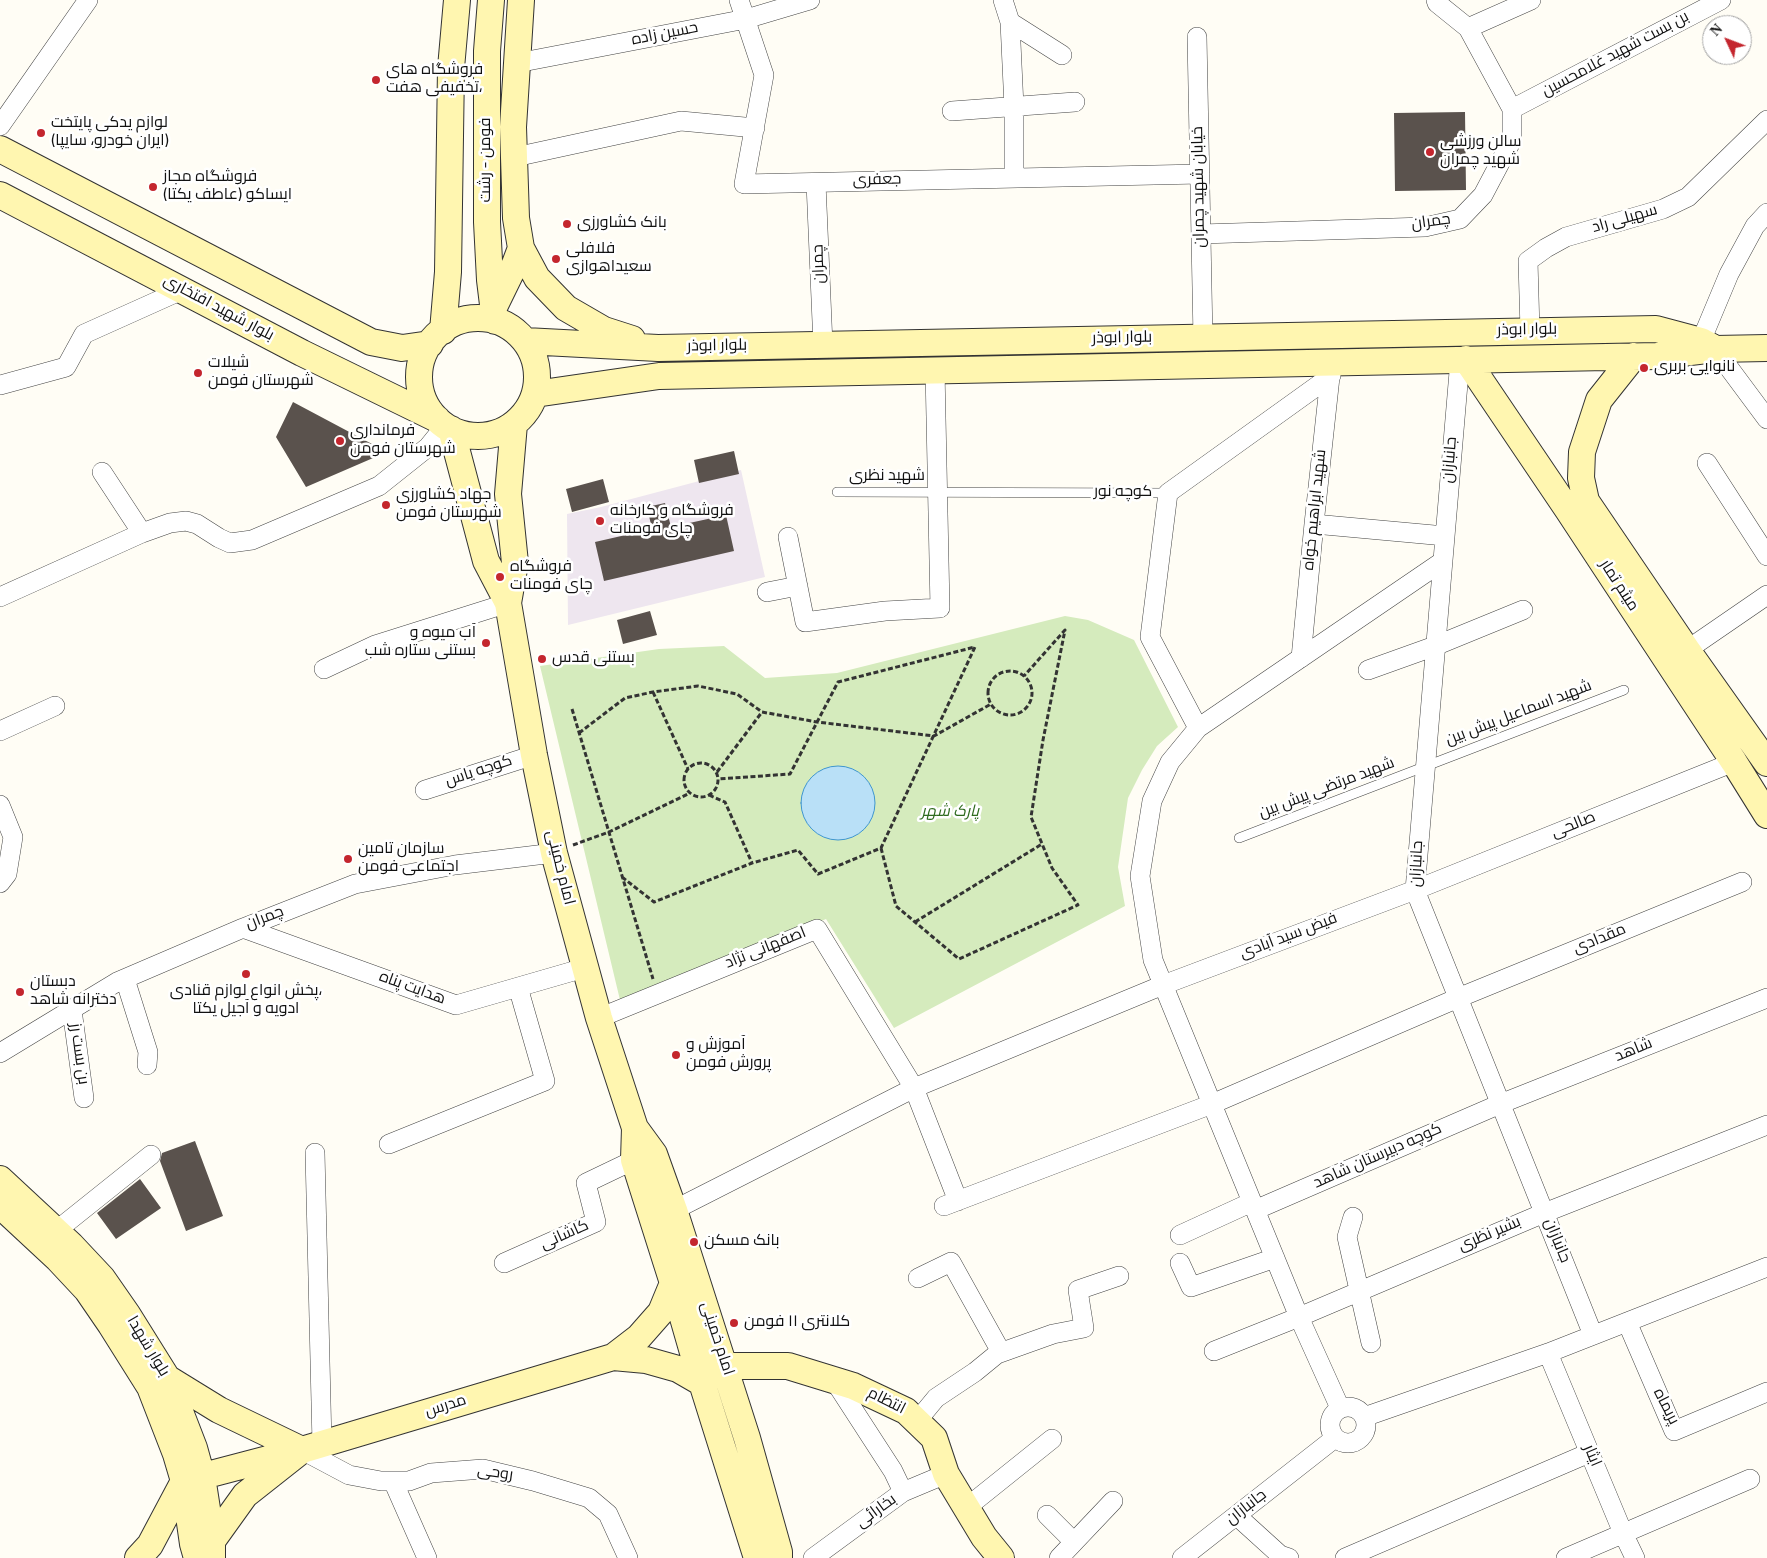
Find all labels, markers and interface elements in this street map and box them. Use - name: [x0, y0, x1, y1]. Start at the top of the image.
- street label: بن بست شهید غلامحسین: [1539, 8, 1693, 102]
- north arrow: [1702, 15, 1752, 65]
- street label: حسین زاده: [630, 19, 700, 51]
- text: N: [1707, 21, 1725, 39]
- place label: فروشگاه های تخفیفی هفت،: [386, 61, 483, 99]
- marker: فروشگاه های تخفیفی هفت،: [370, 74, 382, 86]
- place label: لوازم یدکی پایتخت (ایران خودرو، سایپا): [51, 114, 169, 152]
- street label: فومن - رشت: [477, 118, 497, 202]
- street label: خیابان شهید چمران: [1189, 126, 1211, 248]
- marker: لوازم یدکی پایتخت (ایران خودرو، سایپا): [35, 127, 47, 139]
- place label: سالن ورزشی شهید چمران: [1440, 133, 1522, 171]
- marker: سالن ورزشی شهید چمران: [1424, 146, 1436, 158]
- place label: فروشگاه مجاز ایساکو (عاطف یکتا): [163, 168, 292, 206]
- street label: جعفری: [853, 171, 901, 191]
- marker: فروشگاه مجاز ایساکو (عاطف یکتا): [147, 181, 159, 193]
- street label: سهیلی راد: [1590, 201, 1660, 239]
- street label: چمران: [1410, 211, 1452, 235]
- place label: بانک کشاورزی: [577, 214, 667, 234]
- marker: بانک کشاورزی: [561, 218, 573, 230]
- place label: فلافلی سعیداهوازی: [566, 240, 652, 278]
- street label: چمران: [810, 244, 830, 284]
- marker: فلافلی سعیداهوازی: [550, 253, 562, 265]
- street label: بلوار شهید افتخاری: [159, 272, 277, 346]
- street label: بلوار ابوذر: [1497, 321, 1557, 341]
- street label: بلوار ابوذر: [1092, 329, 1152, 349]
- street label: بلوار ابوذر: [687, 337, 747, 357]
- place label: شیلات شهرستان فومن: [208, 354, 314, 392]
- place label: نانوایی بربری: [1654, 358, 1735, 378]
- marker: نانوایی بربری: [1638, 362, 1650, 374]
- marker: شیلات شهرستان فومن: [192, 367, 204, 379]
- place label: فرمانداری شهرستان فومن: [350, 422, 456, 460]
- marker: فرمانداری شهرستان فومن: [334, 435, 346, 447]
- street label: جانبازان: [1439, 436, 1463, 484]
- street label: شهید ابراهیم خواه: [1300, 449, 1332, 571]
- street label: شهید نظری: [849, 467, 925, 487]
- street label: کوچه نور: [1094, 483, 1152, 503]
- place label: جهاد کشاورزی شهرستان فومن: [396, 486, 502, 524]
- marker: جهاد کشاورزی شهرستان فومن: [380, 499, 392, 511]
- place label: فروشگاه و کارخانه چای فومنات: [610, 502, 734, 540]
- marker: فروشگاه و کارخانه چای فومنات: [594, 515, 606, 527]
- street label: میثم تمار: [1594, 557, 1642, 615]
- place label: فروشگاه چای فومنات: [510, 558, 593, 596]
- marker: فروشگاه چای فومنات: [494, 571, 506, 583]
- place label: آب میوه و بستنی ستاره شب: [365, 624, 476, 662]
- marker: آب میوه و بستنی ستاره شب: [480, 637, 492, 649]
- place label: بستنی قدس: [552, 649, 635, 669]
- marker: بستنی قدس: [536, 653, 548, 665]
- street label: شهید اسماعیل پیش بین: [1443, 677, 1595, 751]
- street label: کوچه یاس: [443, 752, 515, 792]
- street label: شهید مرتضی پیش بین: [1256, 754, 1398, 824]
- park label: پارک شهر: [921, 803, 979, 823]
- street label: صالحی: [1549, 808, 1599, 844]
- street label: امام خمینی: [540, 829, 578, 907]
- place label: سازمان تامین اجتماعی فومن: [358, 840, 459, 878]
- street label: جانبازان: [1407, 840, 1429, 888]
- marker: سازمان تامین اجتماعی فومن: [342, 853, 354, 865]
- street label: چمران: [243, 903, 287, 935]
- street label: فیض سید آبادی: [1238, 910, 1340, 964]
- street label: مقدادی: [1571, 921, 1629, 959]
- street label: اصفهانی نژاد: [723, 924, 809, 974]
- marker: پخش انواع لوازم قنادی، ادویه و آجیل یکتا: [240, 968, 252, 980]
- street label: هدایت پناه: [376, 968, 448, 1010]
- place label: دبستان دخترانه شاهد: [30, 973, 117, 1011]
- place label: پخش انواع لوازم قنادی، ادویه و آجیل یکتا: [170, 982, 322, 1020]
- marker: دبستان دخترانه شاهد: [14, 986, 26, 998]
- street label: بن بست رز: [64, 1022, 92, 1086]
- street label: شاهد: [1612, 1035, 1656, 1067]
- place label: آموزش و پرورش فومن: [686, 1036, 771, 1074]
- marker: آموزش و پرورش فومن: [670, 1049, 682, 1061]
- street label: کوچه دبیرستان شاهد: [1311, 1120, 1445, 1194]
- street label: بشیر نظری: [1456, 1213, 1524, 1257]
- street label: جانبازان: [1538, 1216, 1574, 1266]
- street label: کاشانی: [538, 1217, 592, 1255]
- place label: بانک مسکن: [704, 1232, 780, 1252]
- marker: بانک مسکن: [688, 1236, 700, 1248]
- street label: امام خمینی: [695, 1300, 737, 1378]
- street label: بلوار شهدا: [121, 1313, 173, 1381]
- place label: کلانتری ۱۱ فومن: [744, 1313, 850, 1333]
- marker: کلانتری ۱۱ فومن: [728, 1317, 740, 1329]
- street label: انتظام: [864, 1384, 908, 1420]
- street label: پریماه: [1648, 1386, 1682, 1428]
- street label: مدرس: [423, 1392, 469, 1422]
- street label: ایثار: [1578, 1442, 1604, 1470]
- street label: روحی: [476, 1462, 514, 1486]
- street label: جانبازان: [1223, 1486, 1271, 1530]
- street label: بخارائی: [853, 1491, 901, 1533]

